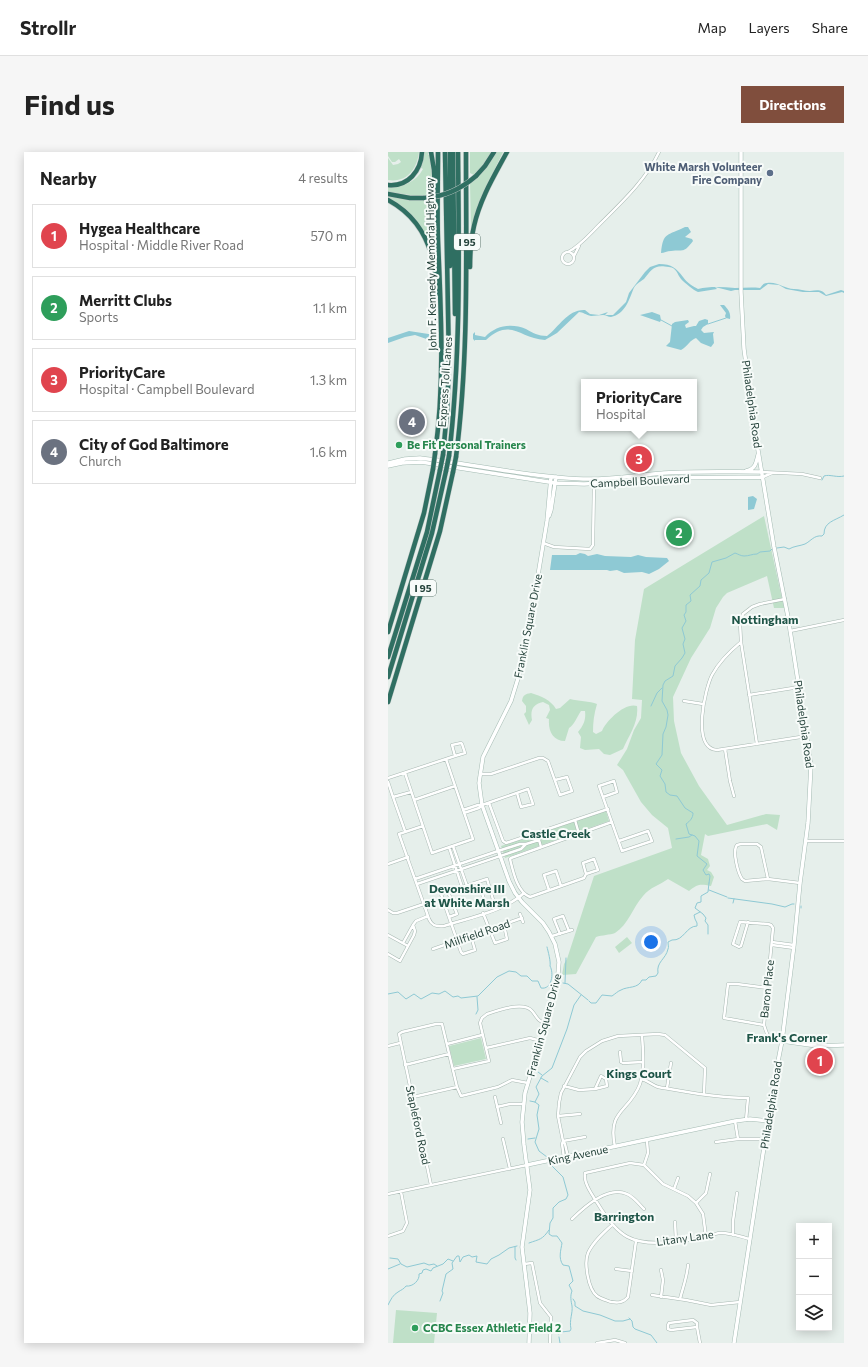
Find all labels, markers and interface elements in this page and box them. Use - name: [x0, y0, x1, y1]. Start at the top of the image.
- text: Strollr: [20, 16, 76, 39]
- text: Map: [698, 19, 726, 36]
- text: Layers: [748, 19, 790, 36]
- text: Share: [812, 19, 848, 36]
- button: Directions: [741, 86, 844, 123]
- text: Find us: [24, 87, 115, 121]
- place label: White Marsh Volunteer Fire Company: [644, 160, 762, 186]
- text: Nearby: [40, 168, 97, 189]
- marker: White Marsh Volunteer Fire Company: [765, 168, 775, 178]
- text: 4 results: [298, 170, 348, 186]
- street label: John F. Kennedy Memorial Highway: [422, 177, 440, 351]
- text: Hygea Healthcare: [79, 219, 200, 237]
- text: 1: [51, 228, 57, 244]
- text: 570 m: [310, 228, 347, 244]
- road number: I 95: [454, 234, 480, 250]
- text: Hospital · Middle River Road: [79, 237, 244, 253]
- text: Merritt Clubs: [79, 291, 172, 309]
- text: 2: [50, 300, 58, 316]
- text: 1.1 km: [313, 300, 347, 316]
- text: Sports: [79, 309, 119, 325]
- street label: Express Toll Lanes: [435, 336, 454, 428]
- street label: Philadelphia Road: [740, 359, 765, 449]
- text: PriorityCare: [79, 363, 165, 381]
- text: 3: [50, 372, 58, 388]
- text: 1.3 km: [310, 372, 347, 388]
- popup: [581, 379, 697, 431]
- text: Hospital · Campbell Boulevard: [79, 381, 254, 397]
- text: PriorityCare: [596, 388, 682, 406]
- text: Hospital: [596, 406, 646, 422]
- pin: 4: [399, 407, 425, 437]
- text: City of God Baltimore: [79, 435, 229, 453]
- place label: Be Fit Personal Trainers: [407, 438, 526, 451]
- marker: Be Fit Personal Trainers: [394, 440, 404, 450]
- text: 4: [50, 444, 58, 460]
- text: 1.6 km: [310, 444, 347, 460]
- pin: 3: [626, 444, 652, 474]
- text: Church: [79, 453, 121, 469]
- street label: Campbell Boulevard: [590, 471, 690, 490]
- pin: 2: [666, 518, 692, 548]
- street label: Franklin Square Drive: [511, 572, 544, 679]
- road number: I 95: [410, 580, 436, 596]
- district label: Nottingham: [732, 612, 798, 626]
- street label: Philadelphia Road: [792, 679, 817, 769]
- district label: Castle Creek: [521, 826, 591, 840]
- district label: Devonshire III at White Marsh: [424, 881, 510, 909]
- street label: Millfield Road: [442, 916, 512, 951]
- your location: [641, 932, 661, 952]
- street label: Baron Place: [757, 959, 776, 1019]
- street label: Franklin Square Drive: [524, 972, 564, 1078]
- district label: Frank's Corner: [747, 1030, 828, 1044]
- pin: 1: [807, 1046, 833, 1076]
- street label: Philadelphia Road: [757, 1060, 784, 1150]
- district label: Kings Court: [606, 1066, 672, 1080]
- street label: Stapleford Road: [404, 1084, 433, 1166]
- street label: King Avenue: [547, 1142, 609, 1167]
- district label: Barrington: [594, 1209, 654, 1223]
- map controls: [796, 1223, 832, 1331]
- button: +: [796, 1223, 832, 1259]
- street label: Litany Lane: [656, 1227, 715, 1248]
- button: −: [796, 1259, 832, 1295]
- button: layers: [796, 1295, 832, 1331]
- place label: CCBC Essex Athletic Field 2: [423, 1321, 561, 1334]
- marker: CCBC Essex Athletic Field 2: [410, 1323, 420, 1333]

